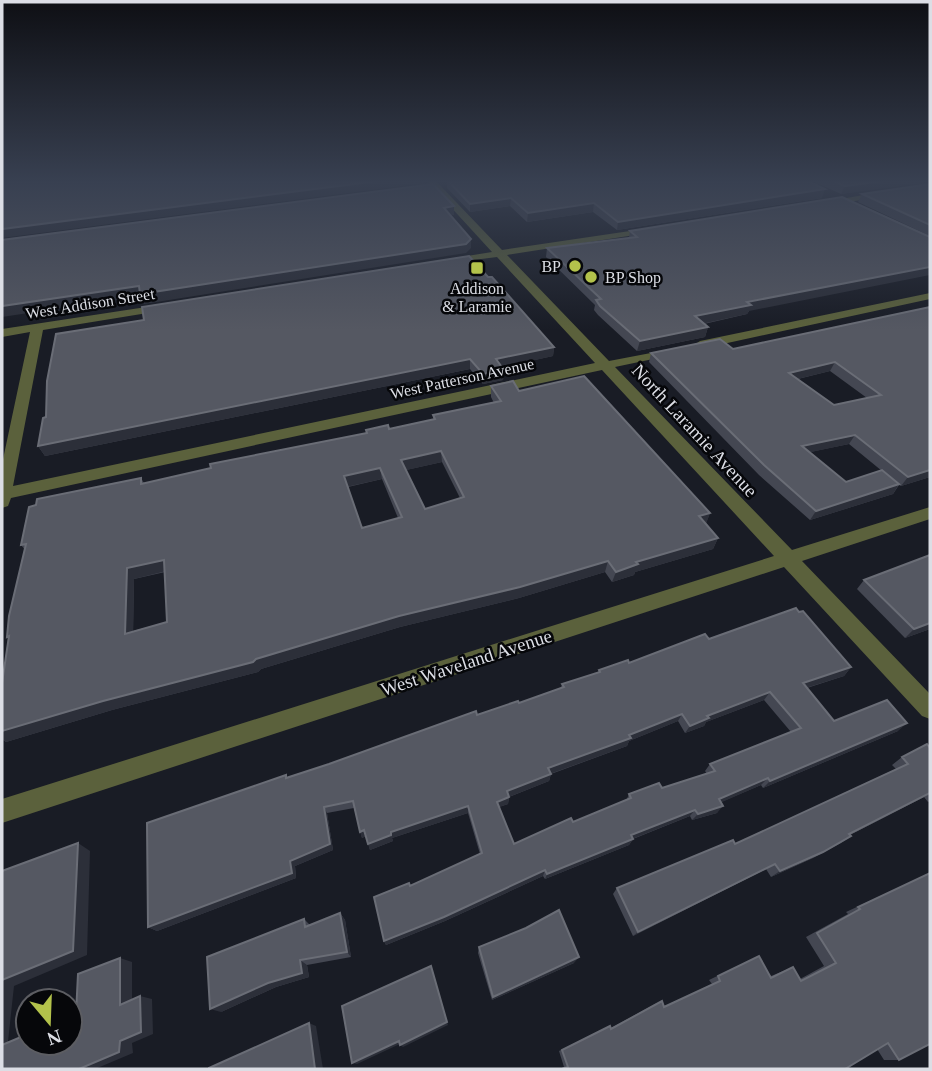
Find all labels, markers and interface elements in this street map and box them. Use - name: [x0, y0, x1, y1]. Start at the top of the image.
- place label: BP: [541, 258, 561, 275]
- marker: BP: [567, 258, 583, 274]
- marker: Addison & Laramie: [469, 260, 485, 276]
- marker: BP Shop: [583, 269, 599, 285]
- place label: BP Shop: [605, 269, 661, 287]
- place label: Addison & Laramie: [442, 280, 512, 315]
- street label: West Addison Street: [24, 285, 156, 322]
- street label: West Patterson Avenue: [389, 355, 536, 402]
- street label: North Laramie Avenue: [628, 360, 762, 501]
- street label: West Waveland Avenue: [378, 625, 554, 700]
- north arrow: [14, 987, 84, 1057]
- text: N: [44, 1025, 64, 1050]

